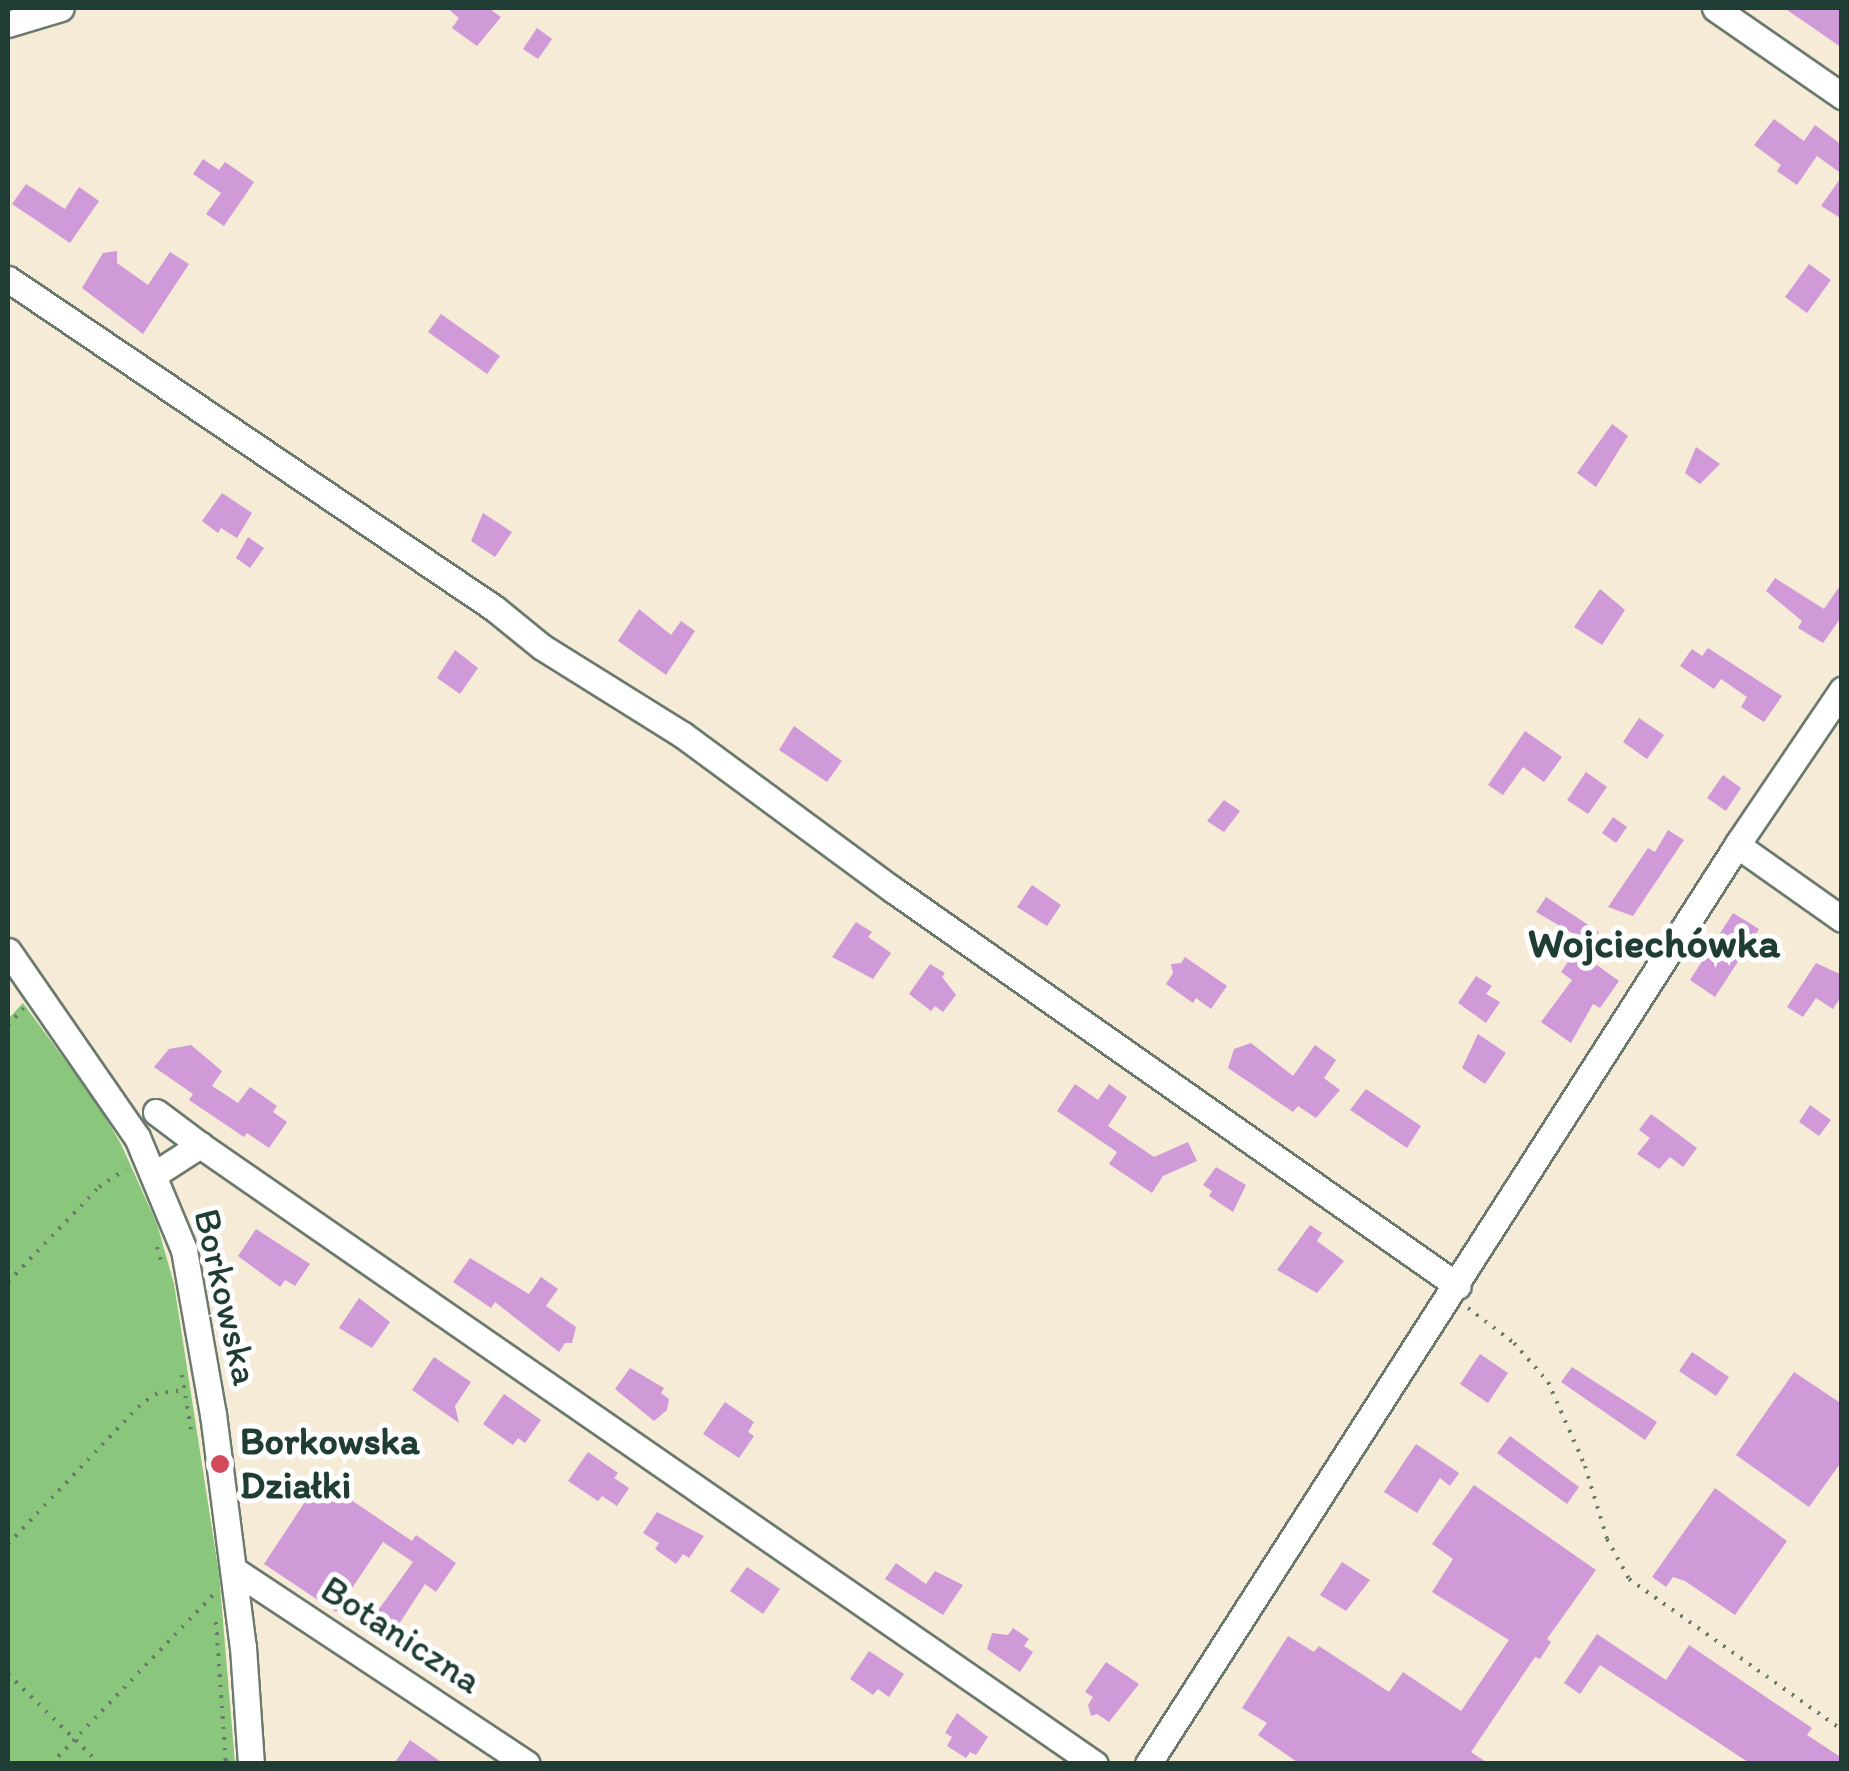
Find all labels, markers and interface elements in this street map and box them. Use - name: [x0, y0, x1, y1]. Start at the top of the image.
- district label: Wojciechówka: [1528, 918, 1780, 968]
- street label: Borkowska: [184, 1204, 268, 1390]
- place label: Borkowska Działki: [240, 1419, 420, 1508]
- marker: Borkowska Działki: [209, 1453, 231, 1475]
- street label: Botaniczna: [312, 1566, 490, 1704]

